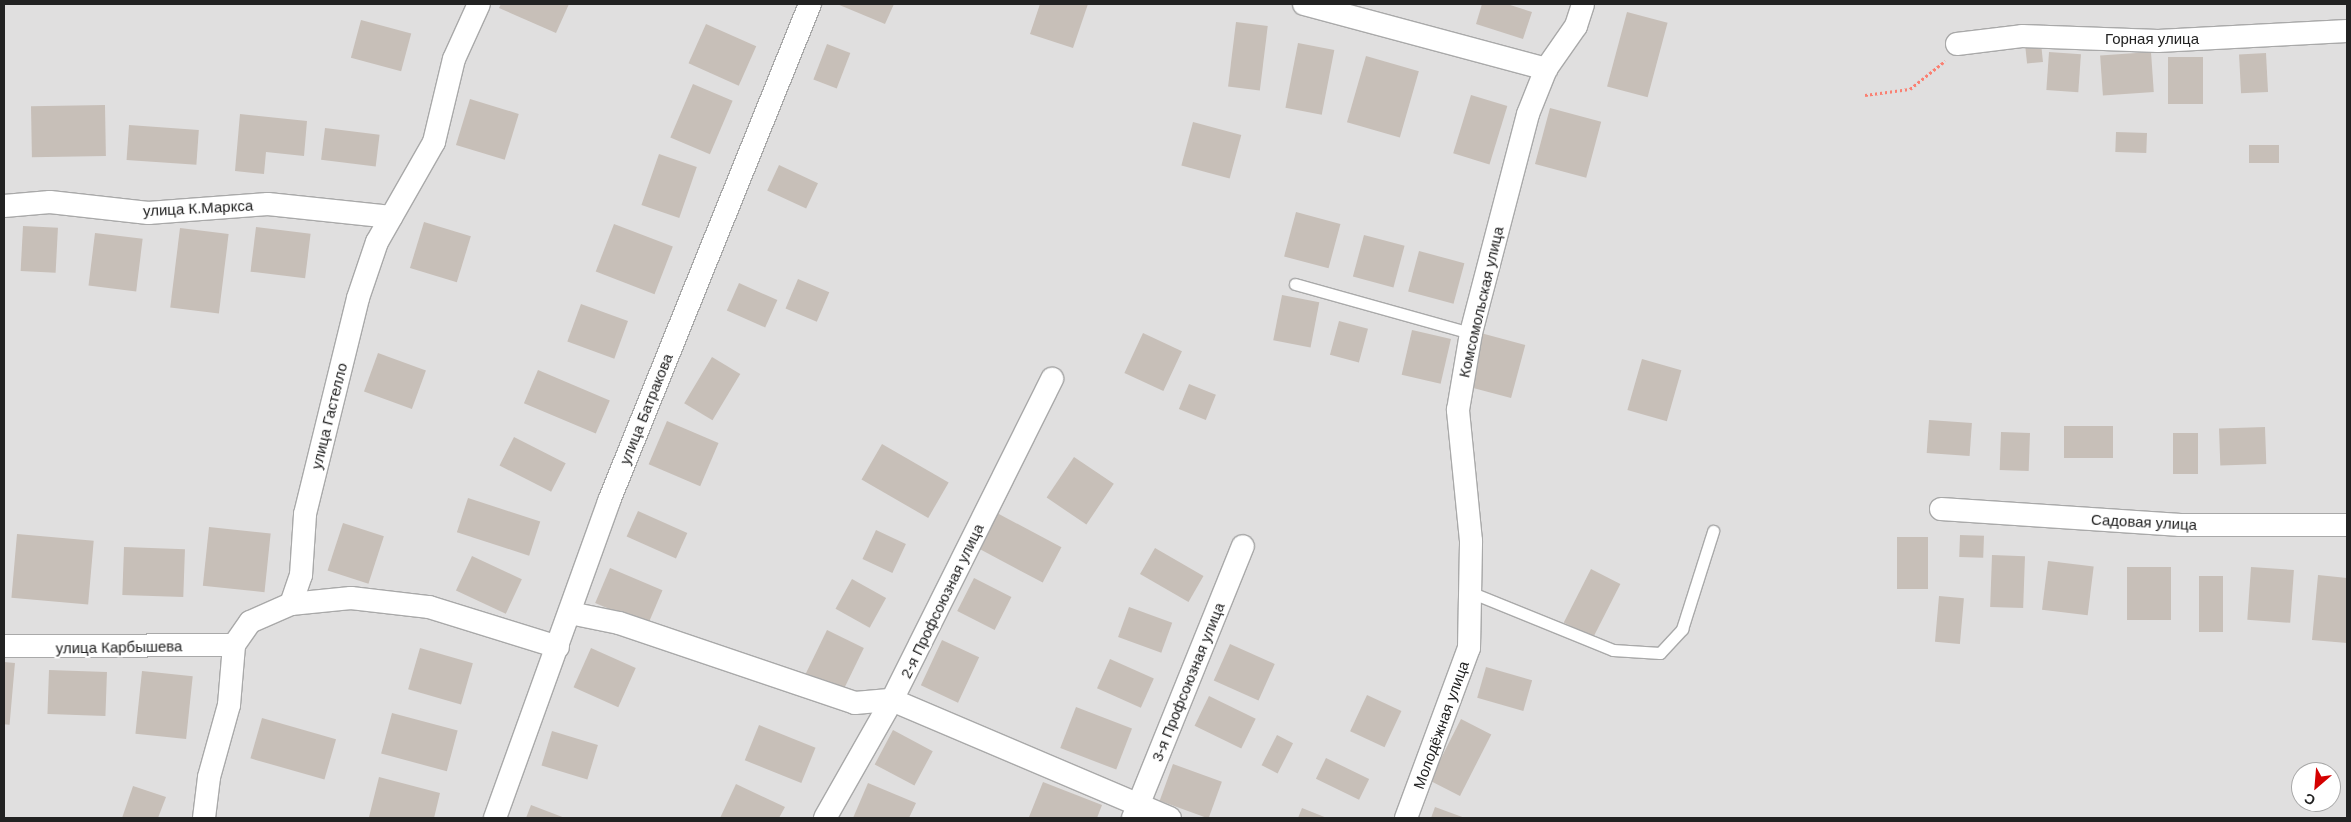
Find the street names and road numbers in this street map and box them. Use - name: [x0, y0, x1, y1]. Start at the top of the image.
- street label: Горная улица: [2105, 30, 2199, 48]
- street label: улица К.Маркса: [142, 196, 254, 220]
- street label: Комсомольская улица: [1455, 225, 1507, 379]
- street label: улица Батракова: [616, 351, 676, 467]
- street label: улица Гастелло: [307, 361, 351, 471]
- street label: Садовая улица: [2091, 510, 2197, 534]
- street label: 2-я Профсоюзная улица: [897, 521, 987, 681]
- street label: 3-я Профсоюзная улица: [1148, 600, 1228, 764]
- street label: улица Карбышева: [55, 637, 183, 657]
- street label: Молодёжная улица: [1409, 659, 1473, 791]

